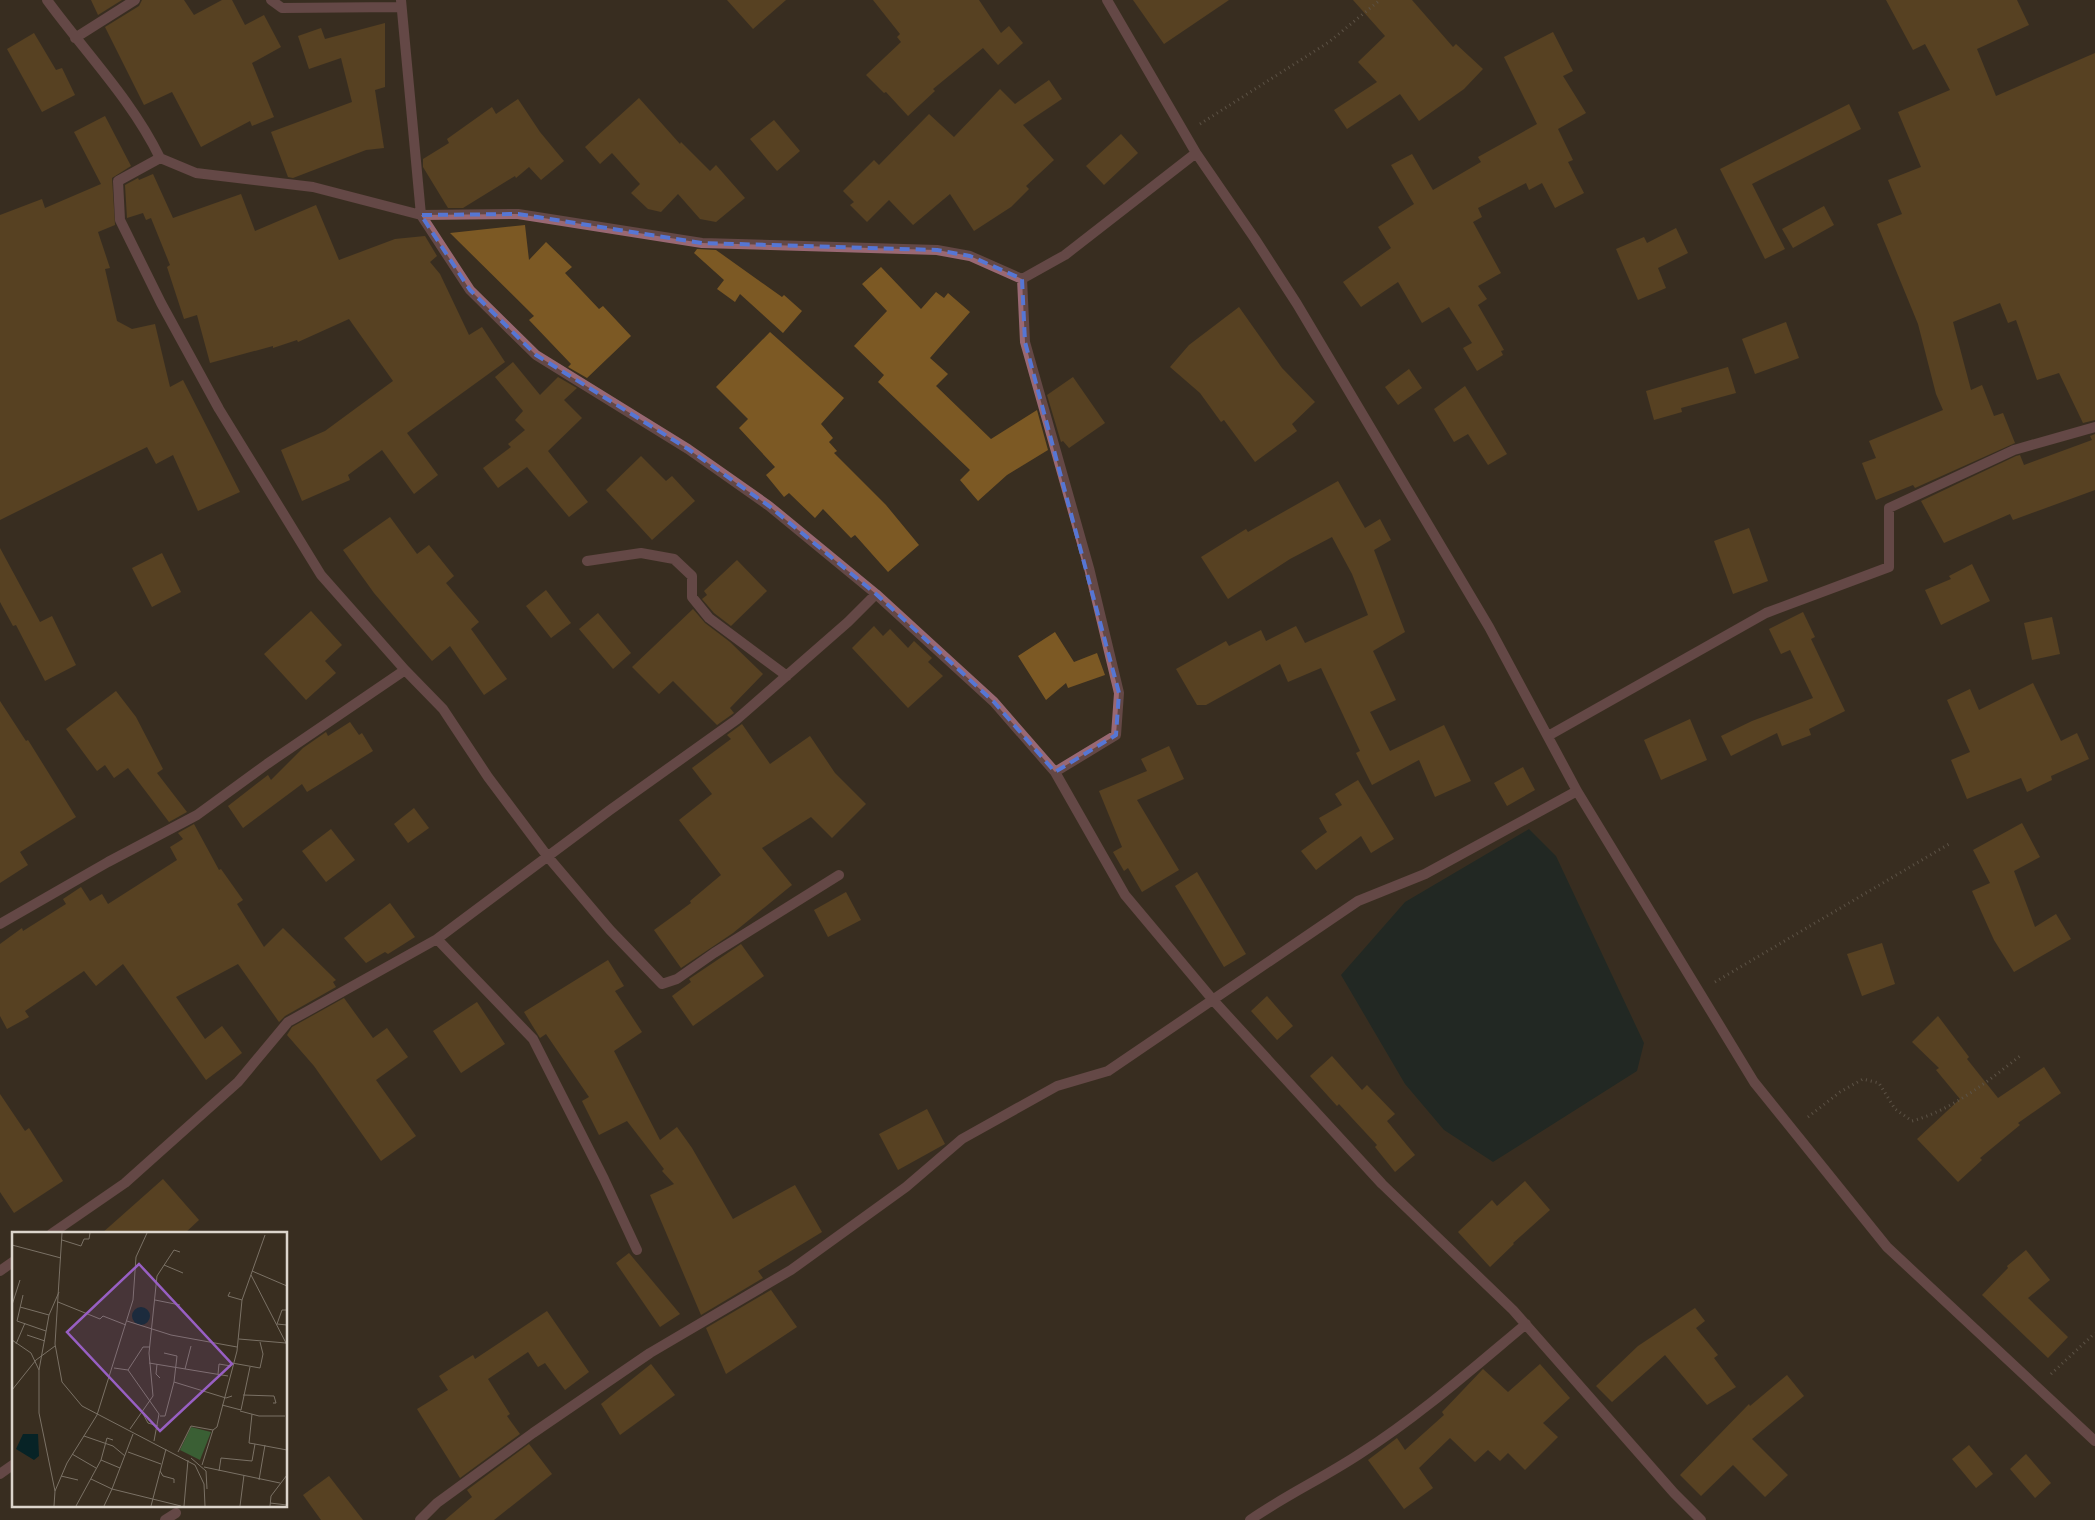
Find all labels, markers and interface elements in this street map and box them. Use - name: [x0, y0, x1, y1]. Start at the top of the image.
- inset map: [12, 1232, 288, 1508]

